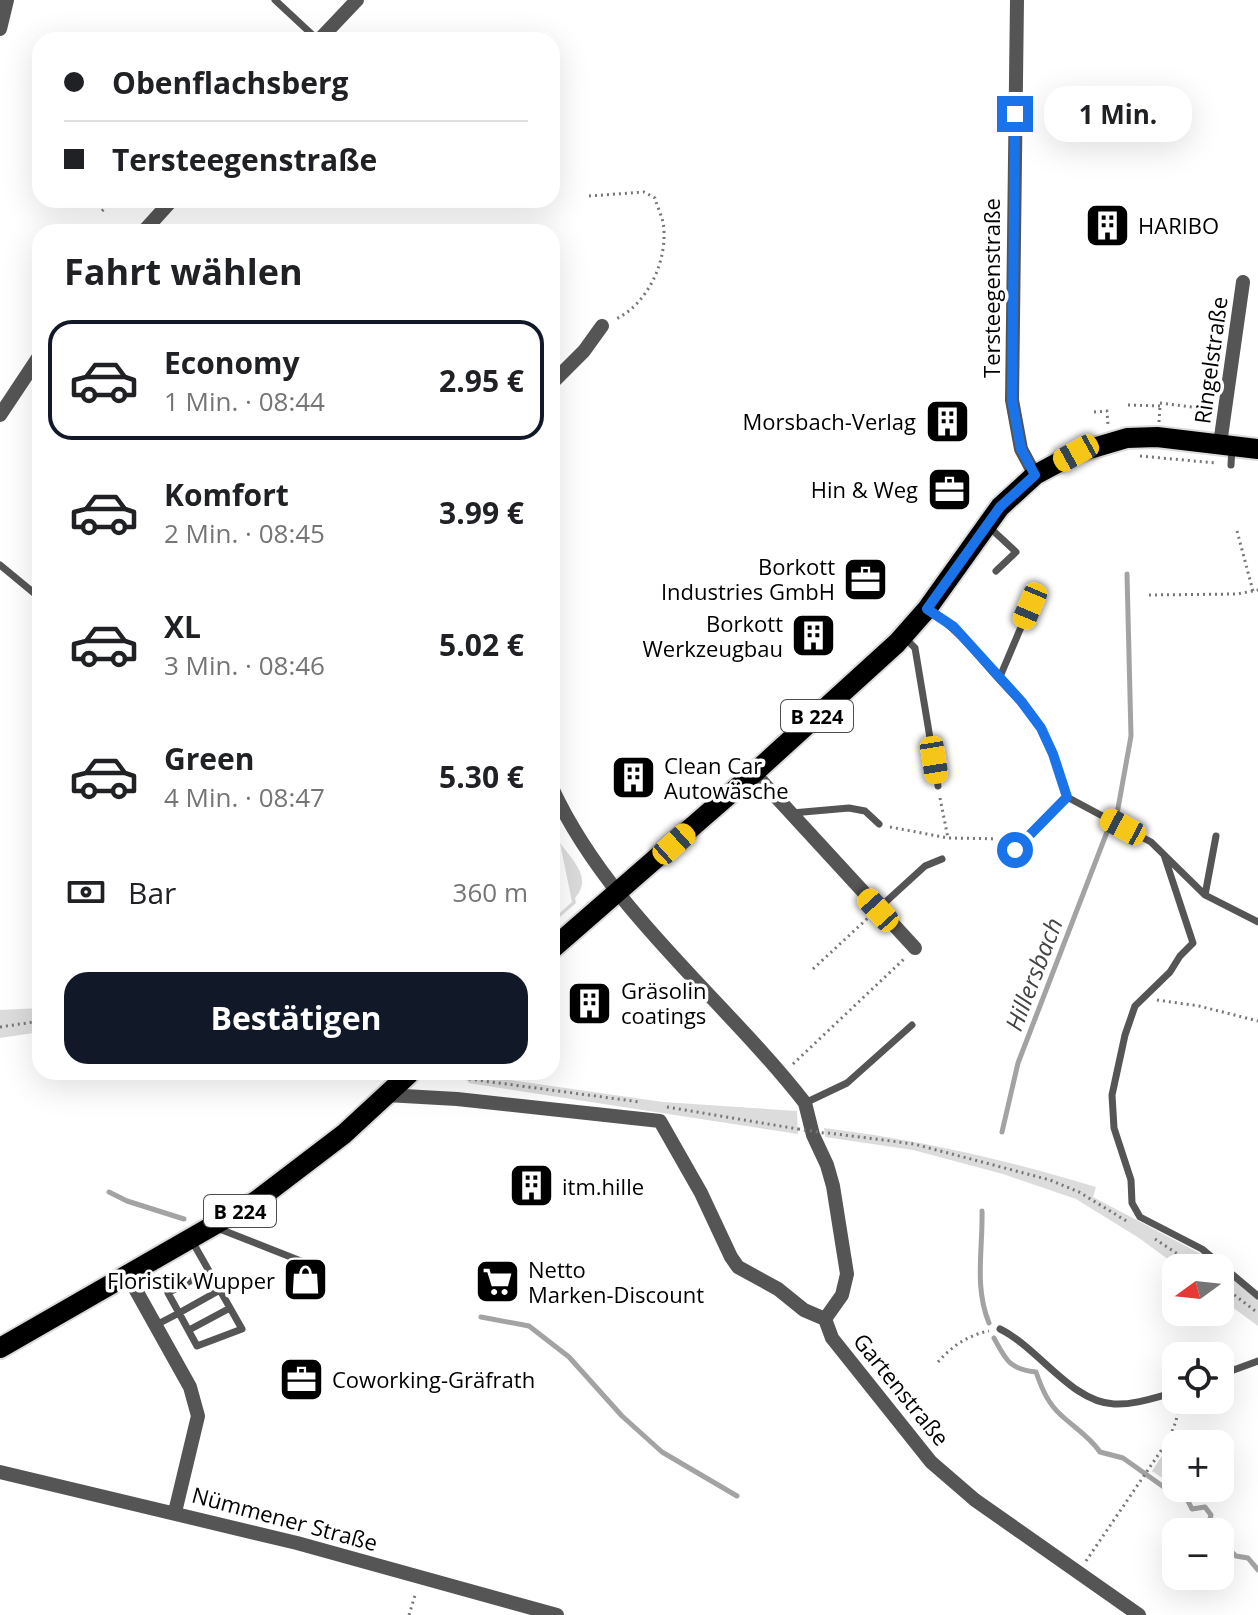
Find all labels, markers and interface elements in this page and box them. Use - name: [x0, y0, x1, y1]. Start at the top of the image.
- text: Obenflachsberg: [112, 62, 349, 103]
- callout: 1 Min.: [1043, 86, 1191, 142]
- route end: [997, 96, 1033, 132]
- text: 1 Min.: [1079, 96, 1157, 132]
- text: Tersteegenstraße: [112, 139, 377, 180]
- street label: Tersteegenstraße: [976, 198, 1006, 378]
- building icon: HARIBO: [1083, 201, 1131, 249]
- place label: HARIBO: [1138, 210, 1219, 240]
- text: Fahrt wählen: [64, 247, 303, 296]
- street label: Ringelstraße: [1186, 294, 1234, 426]
- text: Economy: [164, 342, 300, 383]
- icon: car: [68, 344, 140, 416]
- text: 2.95 €: [439, 360, 524, 401]
- text: 1 Min. · 08:44: [164, 383, 325, 419]
- building icon: Morsbach-Verlag: [923, 397, 971, 445]
- place label: Morsbach-Verlag: [743, 406, 916, 436]
- car: [1049, 431, 1103, 475]
- office icon: Hin & Weg: [925, 465, 973, 513]
- text: Komfort: [164, 474, 289, 515]
- place label: Hin & Weg: [811, 474, 918, 504]
- icon: car: [68, 476, 140, 548]
- text: 3.99 €: [439, 492, 524, 533]
- text: 2 Min. · 08:45: [164, 515, 325, 551]
- place label: Borkott Industries GmbH: [661, 551, 835, 606]
- office icon: Borkott Industries GmbH: [842, 555, 890, 603]
- car: [1010, 579, 1050, 633]
- text: XL: [164, 606, 201, 647]
- icon: car: [68, 608, 140, 680]
- place label: Borkott Werkzeugbau: [643, 608, 783, 663]
- building icon: Borkott Werkzeugbau: [790, 612, 838, 660]
- text: 5.02 €: [439, 624, 524, 665]
- text: 3 Min. · 08:46: [164, 647, 325, 683]
- road number: B 224: [781, 700, 853, 732]
- car: [918, 734, 950, 786]
- text: Green: [164, 738, 255, 779]
- icon: car: [68, 740, 140, 812]
- place label: Clean Car Autowäsche: [664, 750, 789, 805]
- building icon: Clean Car Autowäsche: [609, 754, 657, 802]
- text: 5.30 €: [439, 756, 524, 797]
- text: 4 Min. · 08:47: [164, 779, 325, 815]
- car: [1096, 805, 1150, 849]
- car: [648, 819, 700, 869]
- route start: [997, 832, 1033, 868]
- icon: cash: [64, 870, 108, 914]
- text: Bar: [128, 872, 176, 913]
- text: 360 m: [453, 874, 528, 910]
- car: [853, 884, 903, 936]
- water label: Hillersbach: [996, 913, 1070, 1035]
- button: Bestätigen: [64, 972, 528, 1064]
- place label: Gräsolin coatings: [621, 975, 707, 1030]
- building icon: Gräsolin coatings: [566, 979, 614, 1027]
- building icon: itm.hille: [507, 1162, 555, 1210]
- place label: itm.hille: [562, 1171, 644, 1201]
- road number: B 224: [204, 1195, 276, 1227]
- place label: Netto Marken-Discount: [528, 1254, 704, 1309]
- north arrow: [1162, 1254, 1234, 1326]
- map controls: [1162, 1254, 1234, 1590]
- shop icon: Floristik Wupper: [282, 1256, 330, 1304]
- supermarket icon: Netto Marken-Discount: [473, 1258, 521, 1306]
- place label: Floristik Wupper: [107, 1265, 275, 1295]
- street label: Gartenstraße: [847, 1327, 957, 1451]
- button: locate: [1162, 1342, 1234, 1414]
- office icon: Coworking-Gräfrath: [277, 1355, 325, 1403]
- place label: Coworking-Gräfrath: [332, 1364, 535, 1394]
- button: +: [1162, 1430, 1234, 1502]
- street label: Nümmener Straße: [189, 1479, 381, 1557]
- button: −: [1162, 1518, 1234, 1590]

